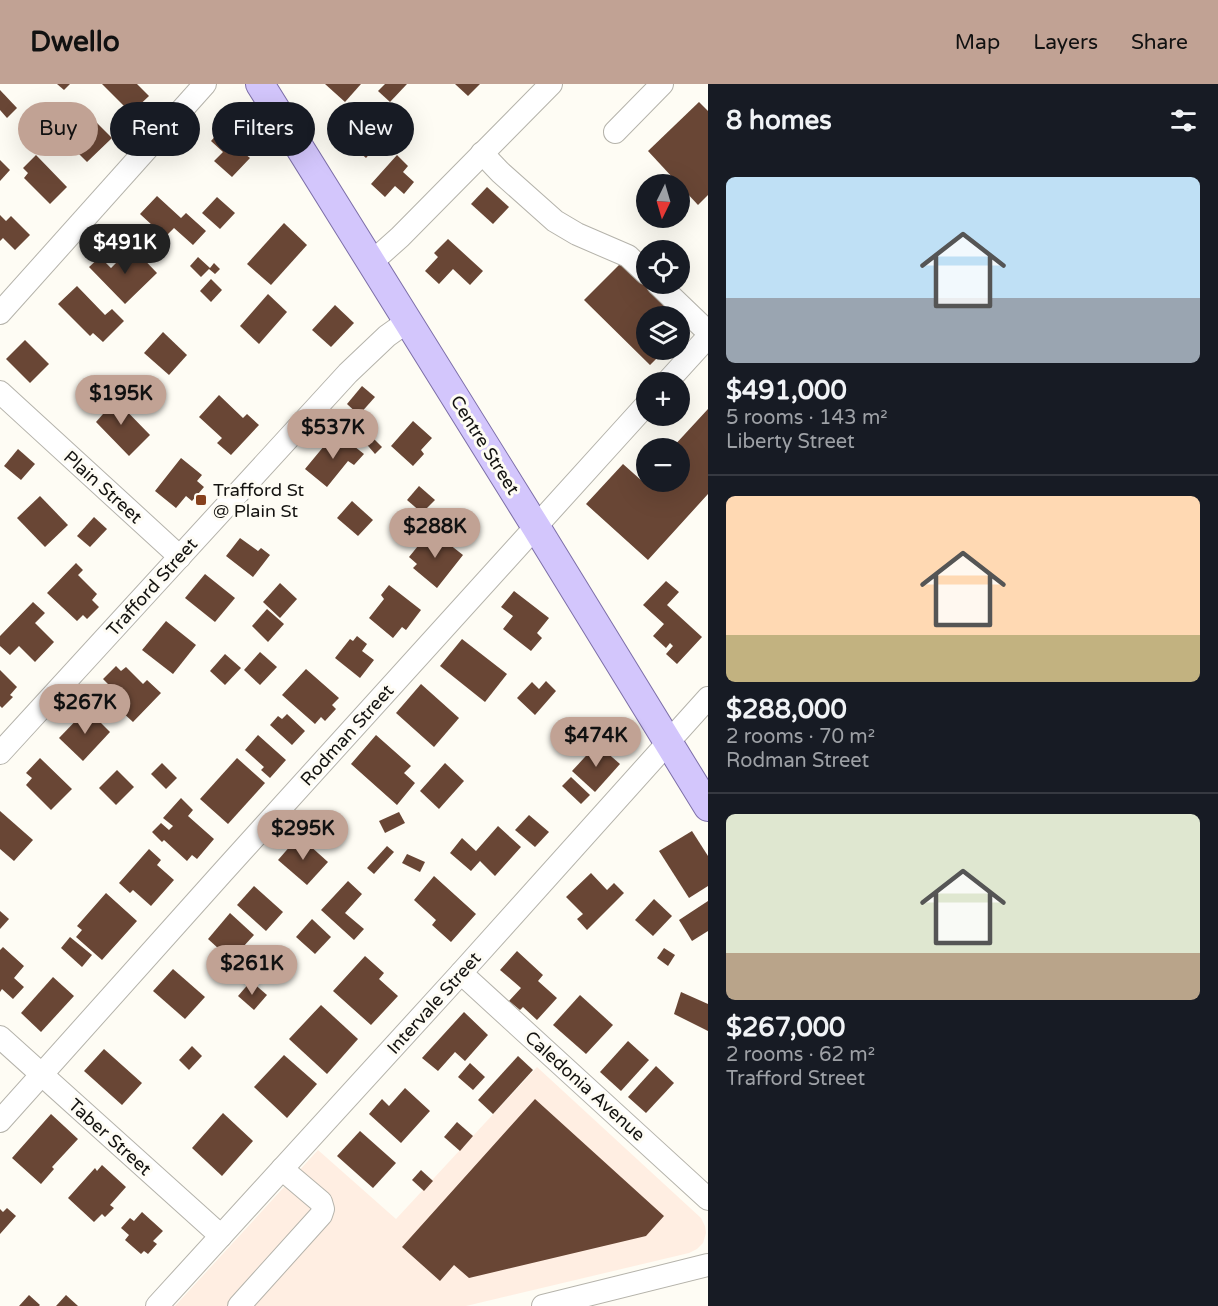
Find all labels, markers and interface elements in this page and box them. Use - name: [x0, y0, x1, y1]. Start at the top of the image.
- text: Dwello: [30, 25, 120, 59]
- text: Map: [955, 30, 1000, 55]
- text: Layers: [1033, 30, 1098, 55]
- text: Share: [1131, 30, 1188, 55]
- chip: Buy: [18, 102, 98, 156]
- chip: Rent: [110, 102, 200, 156]
- chip: Filters: [212, 102, 315, 156]
- chip: New: [327, 102, 414, 156]
- icon: filters: [1167, 104, 1200, 137]
- text: 8 homes: [726, 105, 832, 136]
- north arrow: [636, 174, 690, 228]
- map controls: [636, 174, 690, 492]
- icon: home: [909, 216, 1017, 324]
- pin: $491K: [83, 224, 167, 275]
- text: $491K: [93, 231, 157, 255]
- button: locate: [636, 240, 690, 294]
- button: layers: [636, 306, 690, 360]
- button: +: [636, 372, 690, 426]
- pin: $195K: [79, 375, 163, 426]
- text: $491,000: [726, 375, 847, 406]
- text: $195K: [89, 382, 153, 406]
- street label: Centre Street: [446, 391, 524, 499]
- text: 5 rooms · 143 m²: [726, 406, 888, 430]
- pin: $537K: [291, 409, 375, 460]
- text: $537K: [301, 416, 365, 440]
- text: Liberty Street: [726, 430, 855, 454]
- button: −: [636, 438, 690, 492]
- street label: Plain Street: [59, 446, 147, 528]
- place label: Trafford St @ Plain St: [213, 479, 304, 522]
- marker: Trafford St @ Plain St: [194, 493, 208, 507]
- pin: $288K: [393, 508, 477, 559]
- text: $288K: [403, 515, 467, 539]
- street label: Trafford Street: [102, 533, 202, 641]
- icon: home: [909, 535, 1017, 643]
- street label: Rodman Street: [296, 680, 398, 790]
- pin: $267K: [43, 684, 127, 735]
- text: $267K: [53, 691, 117, 715]
- text: $288,000: [726, 694, 847, 725]
- pin: $474K: [554, 717, 638, 768]
- text: $474K: [564, 724, 628, 748]
- text: 2 rooms · 70 m²: [726, 725, 875, 749]
- text: Rodman Street: [726, 749, 869, 773]
- pin: $295K: [261, 810, 345, 861]
- text: $295K: [271, 817, 335, 841]
- icon: home: [909, 853, 1017, 961]
- pin: $261K: [210, 945, 294, 996]
- street label: Intervale Street: [382, 947, 486, 1059]
- text: $261K: [220, 952, 284, 976]
- text: $267,000: [726, 1012, 845, 1043]
- street label: Caledonia Avenue: [520, 1026, 650, 1146]
- text: 2 rooms · 62 m²: [726, 1043, 875, 1067]
- text: Trafford Street: [726, 1067, 865, 1091]
- street label: Taber Street: [64, 1094, 156, 1180]

